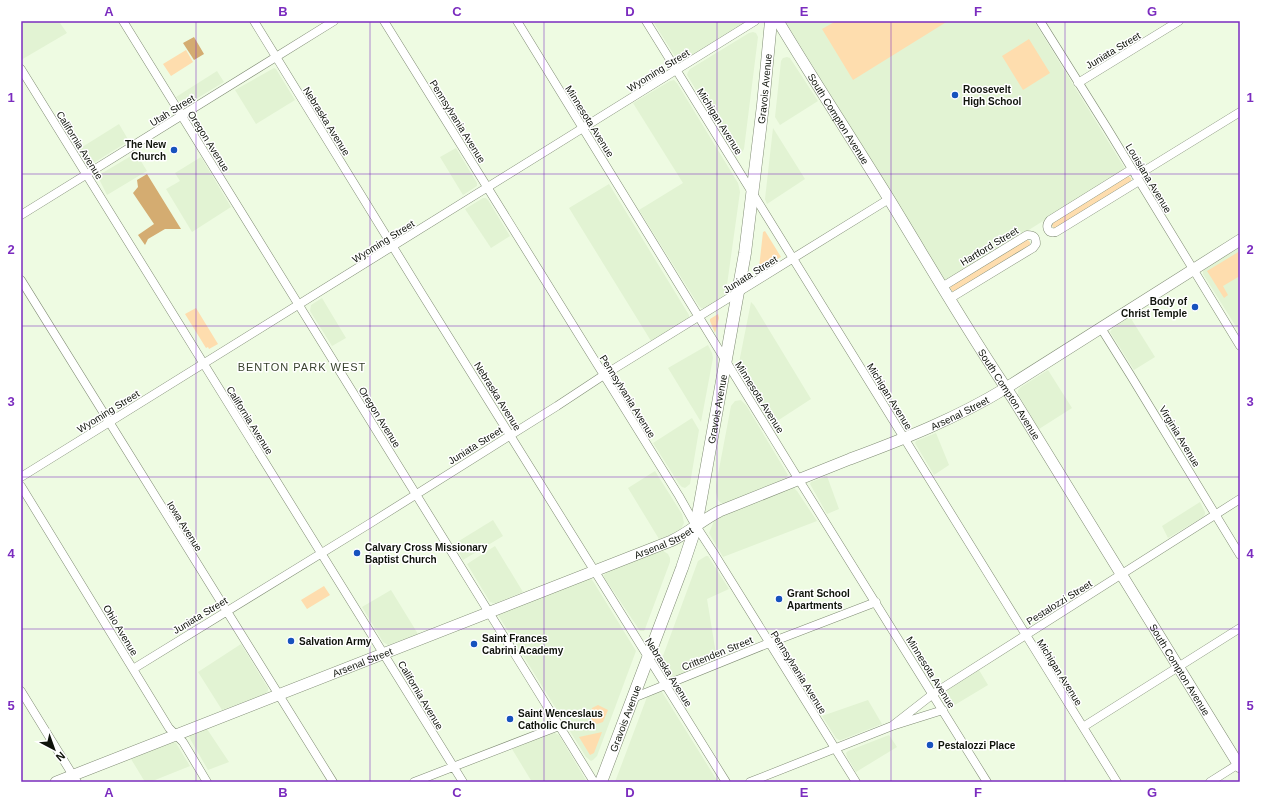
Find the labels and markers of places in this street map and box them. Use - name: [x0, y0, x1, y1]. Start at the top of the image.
- place label: Roosevelt High School: [963, 84, 1022, 107]
- marker: Roosevelt High School: [950, 90, 960, 100]
- place label: The New Church: [125, 139, 166, 162]
- marker: The New Church: [169, 145, 179, 155]
- place label: Body of Christ Temple: [1121, 296, 1188, 319]
- marker: Body of Christ Temple: [1190, 302, 1200, 312]
- place label: Calvary Cross Missionary Baptist Church: [365, 542, 488, 565]
- marker: Calvary Cross Missionary Baptist Church: [352, 548, 362, 558]
- place label: Grant School Apartments: [787, 588, 850, 611]
- marker: Grant School Apartments: [774, 594, 784, 604]
- place label: Saint Frances Cabrini Academy: [482, 633, 564, 656]
- marker: Salvation Army: [286, 636, 296, 646]
- place label: Salvation Army: [299, 636, 372, 647]
- marker: Saint Frances Cabrini Academy: [469, 639, 479, 649]
- place label: Saint Wenceslaus Catholic Church: [518, 708, 603, 731]
- marker: Saint Wenceslaus Catholic Church: [505, 714, 515, 724]
- marker: Pestalozzi Place: [925, 740, 935, 750]
- place label: Pestalozzi Place: [938, 740, 1016, 751]

